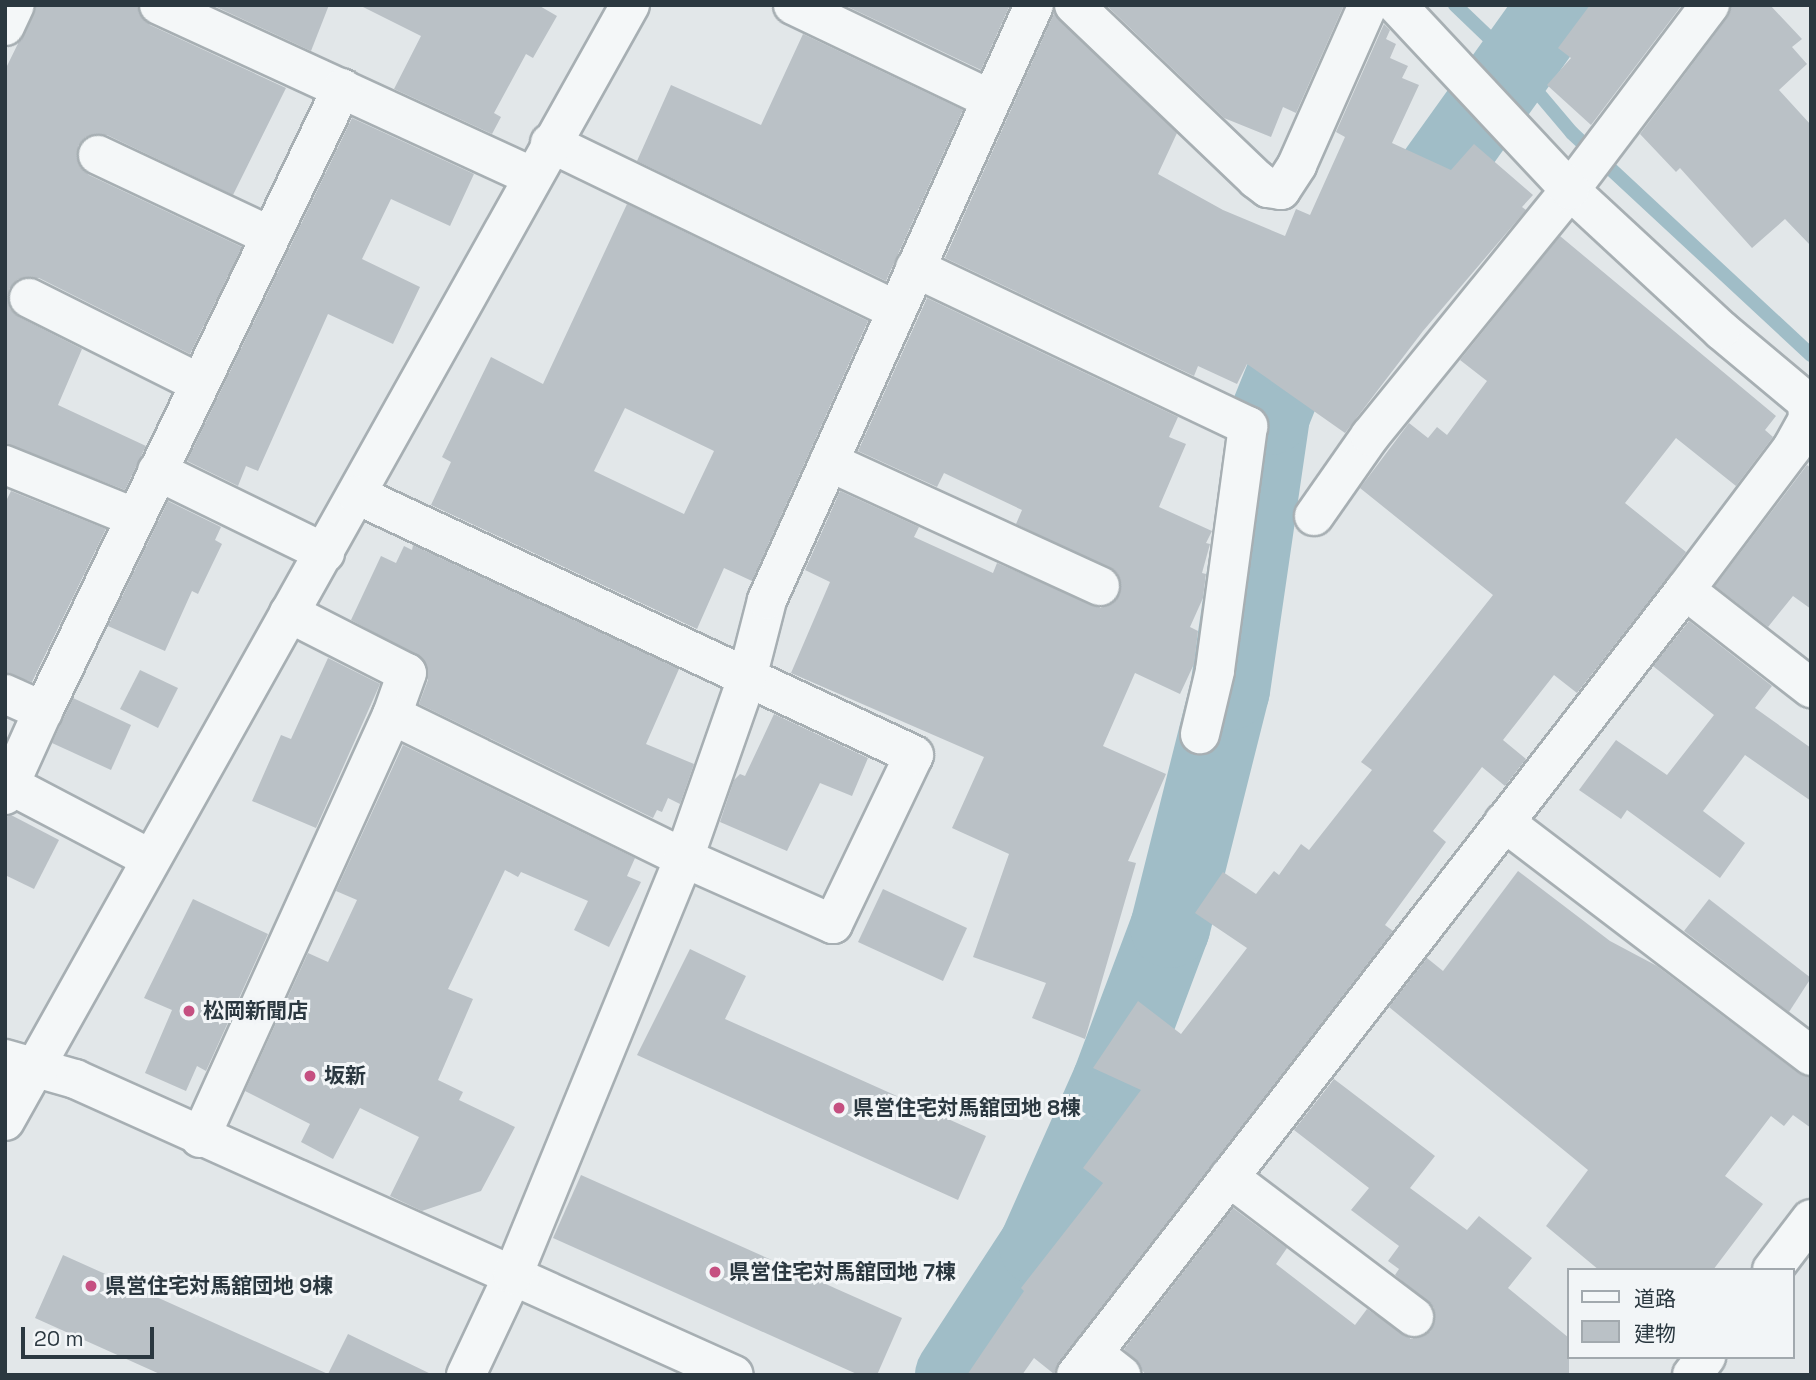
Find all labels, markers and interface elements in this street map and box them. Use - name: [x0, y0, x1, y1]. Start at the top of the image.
- place label: 松岡新聞店: [203, 998, 308, 1024]
- marker: 松岡新聞店: [181, 1003, 197, 1019]
- place label: 坂新: [324, 1063, 366, 1089]
- marker: 坂新: [302, 1068, 318, 1084]
- place label: 県営住宅対馬舘団地 8棟: [853, 1095, 1081, 1121]
- marker: 県営住宅対馬舘団地 8棟: [831, 1100, 847, 1116]
- place label: 県営住宅対馬舘団地 7棟: [729, 1259, 956, 1285]
- marker: 県営住宅対馬舘団地 7棟: [707, 1264, 723, 1280]
- legend: [1568, 1268, 1795, 1359]
- place label: 県営住宅対馬舘団地 9棟: [105, 1273, 333, 1299]
- marker: 県営住宅対馬舘団地 9棟: [83, 1278, 99, 1294]
- text: 道路: [1634, 1285, 1676, 1312]
- scale bar: [24, 1314, 158, 1358]
- text: 建物: [1634, 1320, 1676, 1347]
- text: 20 m: [34, 1325, 84, 1352]

